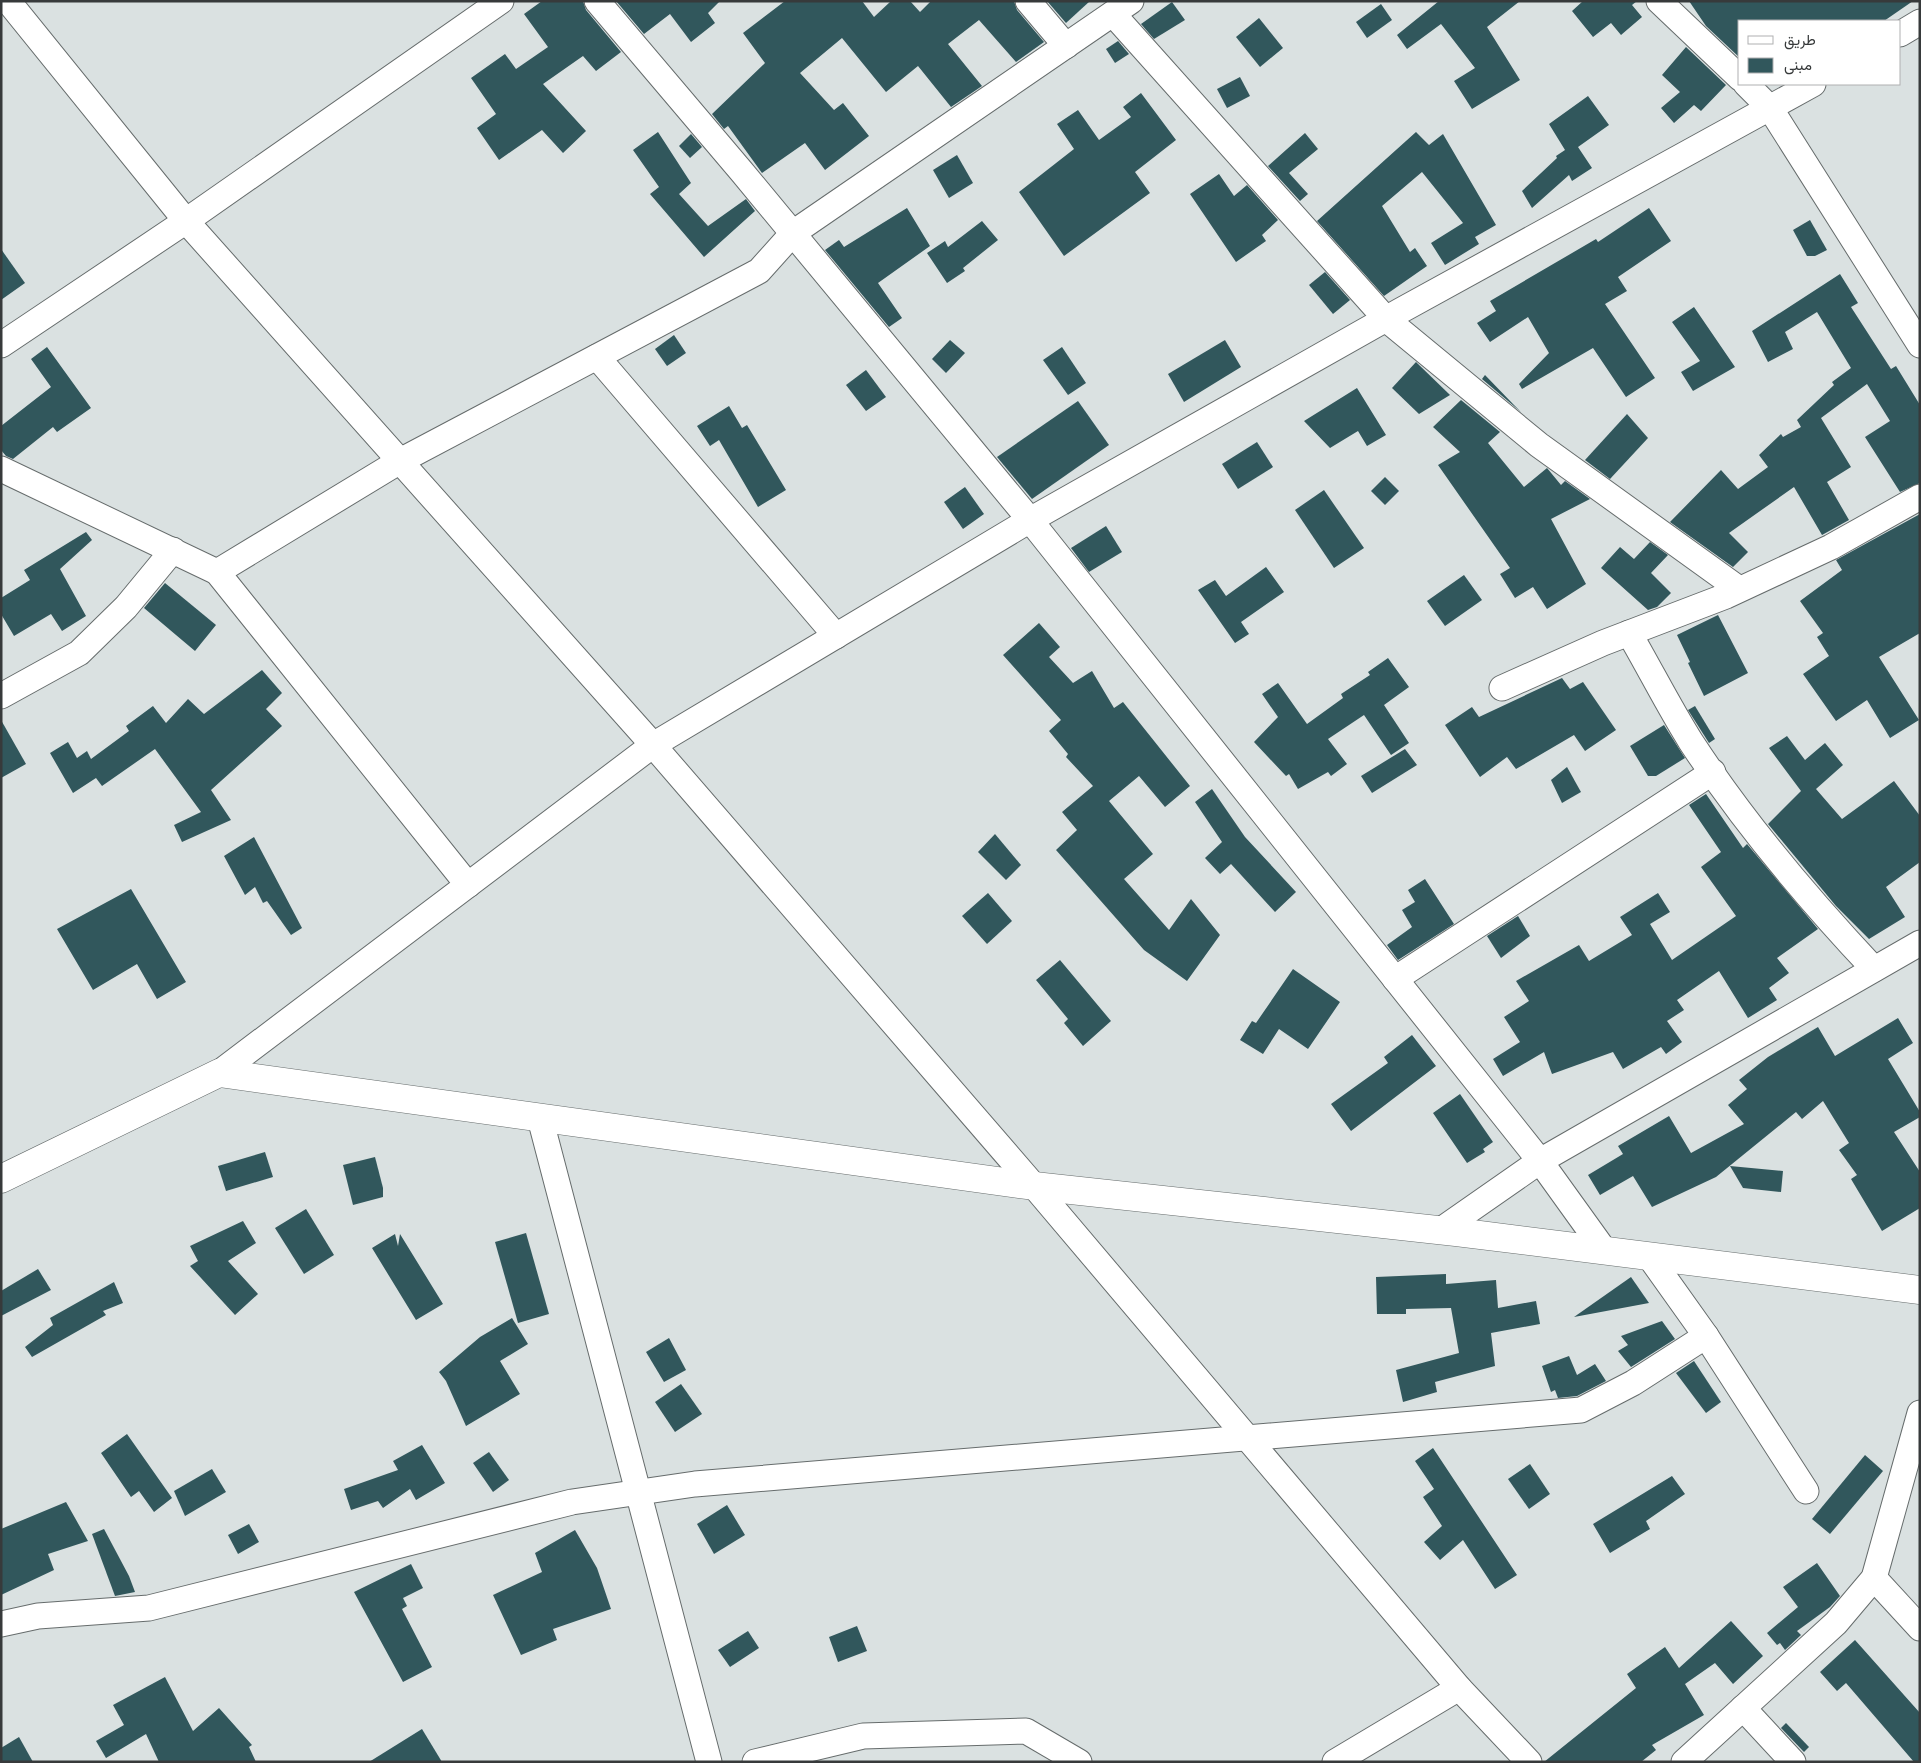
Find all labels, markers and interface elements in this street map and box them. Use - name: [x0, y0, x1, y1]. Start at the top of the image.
- legend: [1738, 20, 1901, 85]
- text: طريق: [1784, 31, 1816, 50]
- text: مبنى: [1784, 56, 1812, 75]

